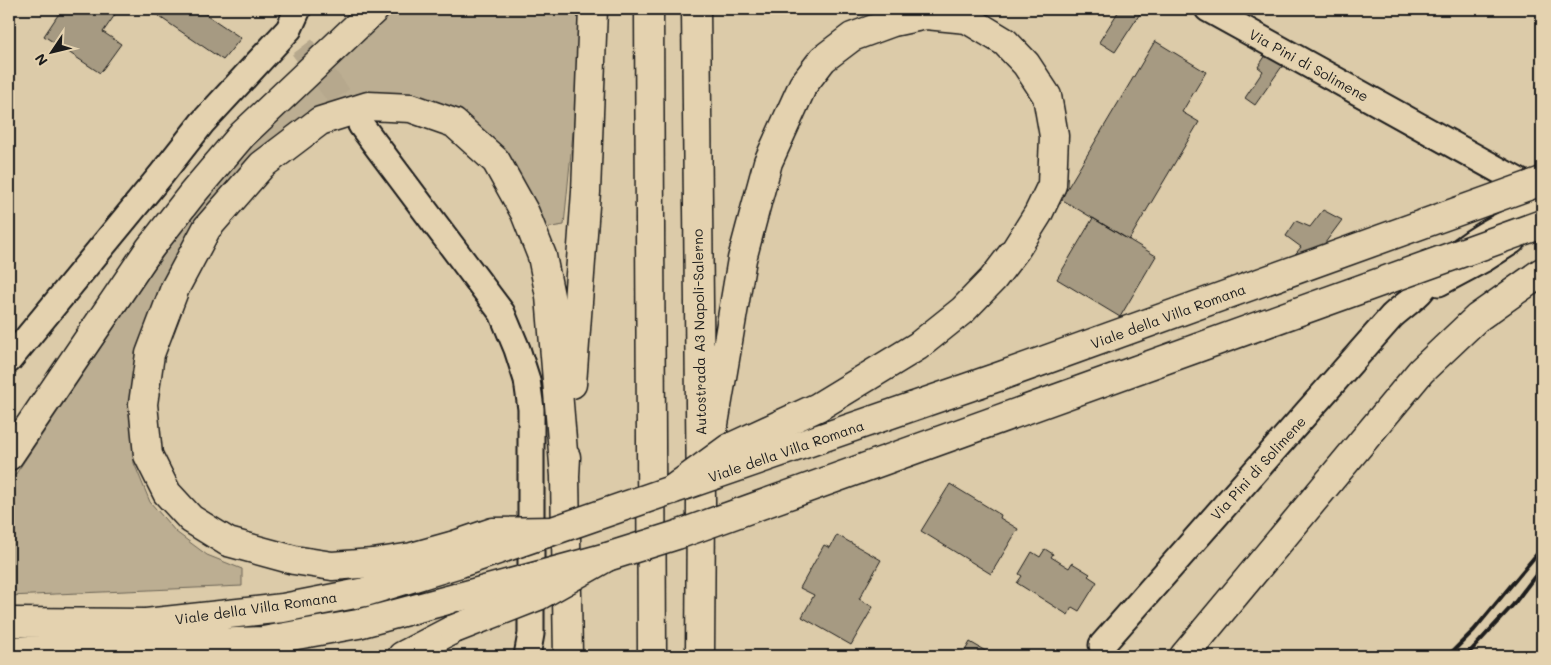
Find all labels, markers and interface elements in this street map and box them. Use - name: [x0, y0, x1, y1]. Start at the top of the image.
- street label: Via Pini di Solimene: [1246, 24, 1372, 106]
- north arrow: [28, 28, 78, 78]
- text: N: [30, 50, 52, 70]
- street label: Autostrada A3 Napoli-Salerno: [688, 229, 710, 435]
- street label: Viale della Villa Romana: [1088, 279, 1248, 353]
- street label: Via Pini di Solimene: [1206, 412, 1310, 524]
- street label: Viale della Villa Romana: [706, 415, 866, 487]
- street label: Viale della Villa Romana: [174, 587, 338, 629]

